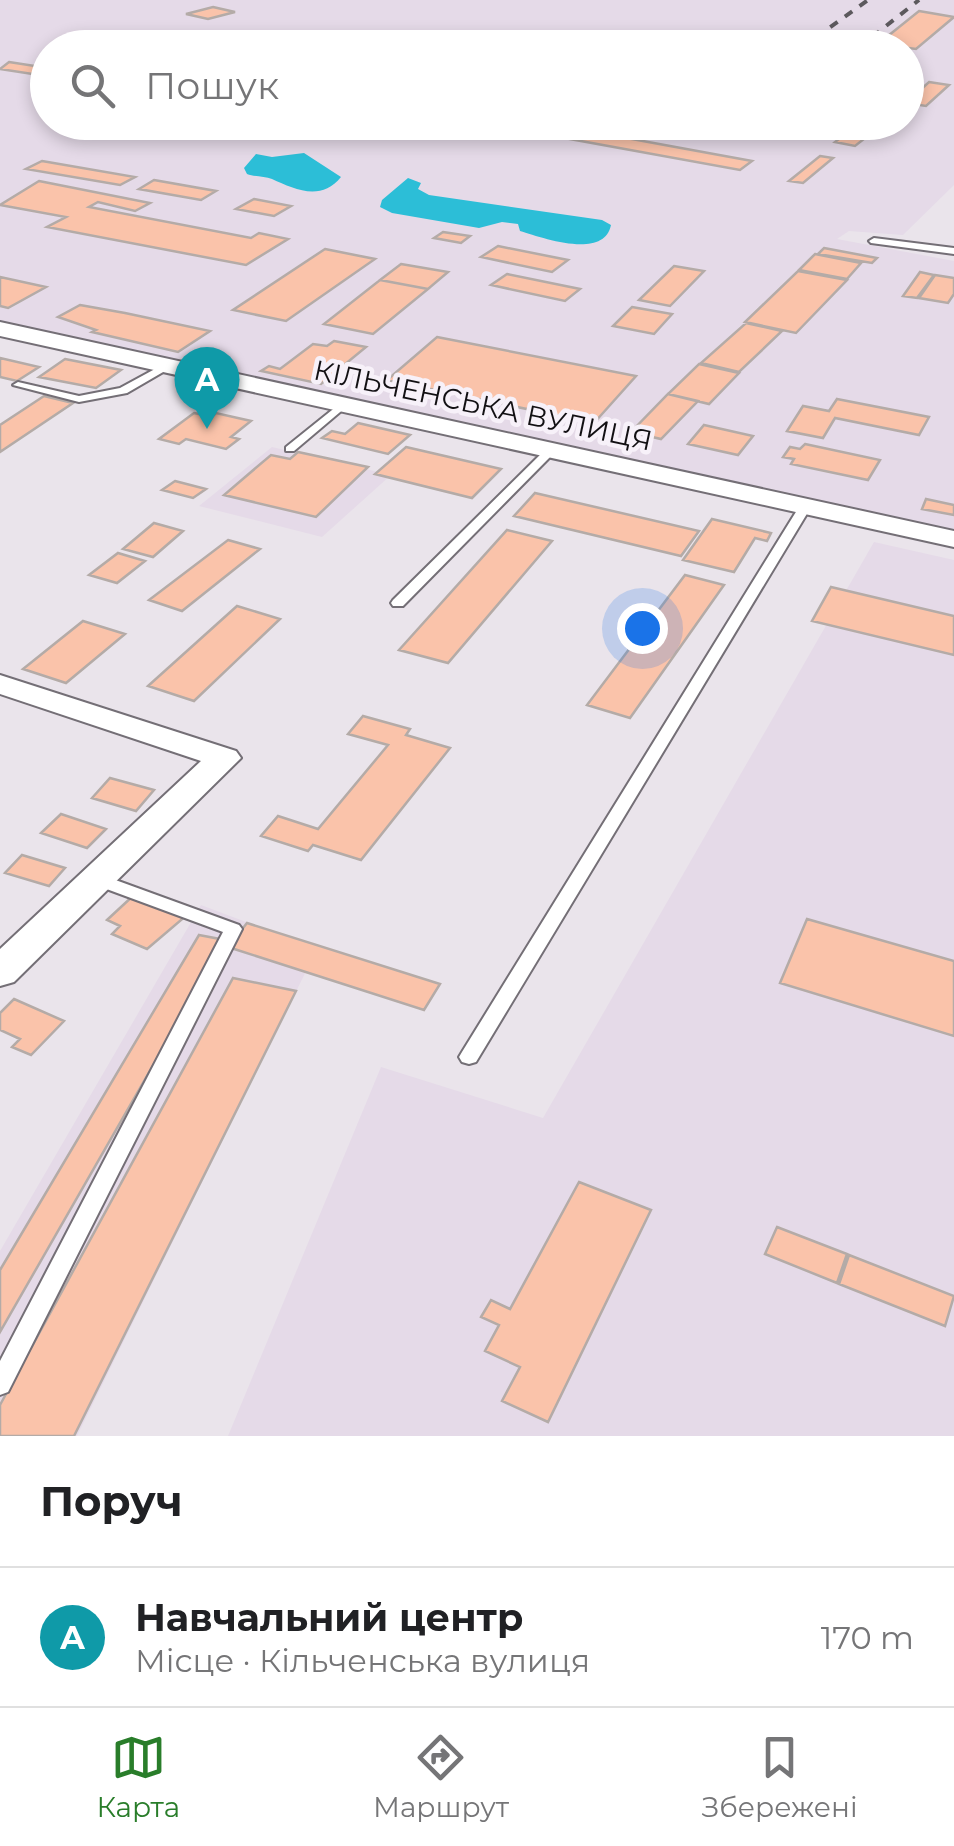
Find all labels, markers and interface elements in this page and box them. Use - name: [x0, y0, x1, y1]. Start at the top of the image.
- search box: [30, 30, 924, 140]
- icon: search: [65, 58, 120, 113]
- text: Пошук: [145, 62, 279, 109]
- pin: A: [174, 346, 240, 429]
- street label: КІЛЬЧЕНСЬКА ВУЛИЦЯ: [311, 352, 655, 458]
- your location: [617, 603, 668, 654]
- text: Поруч: [40, 1475, 183, 1527]
- text: Навчальний центр: [135, 1594, 523, 1641]
- text: A: [60, 1618, 85, 1657]
- text: 170 m: [821, 1618, 914, 1657]
- text: Місце · Кільченська вулиця: [135, 1641, 590, 1680]
- tab: Карта: [96, 1730, 180, 1824]
- tab: Маршрут: [373, 1730, 509, 1824]
- tab: Збережені: [702, 1730, 858, 1824]

